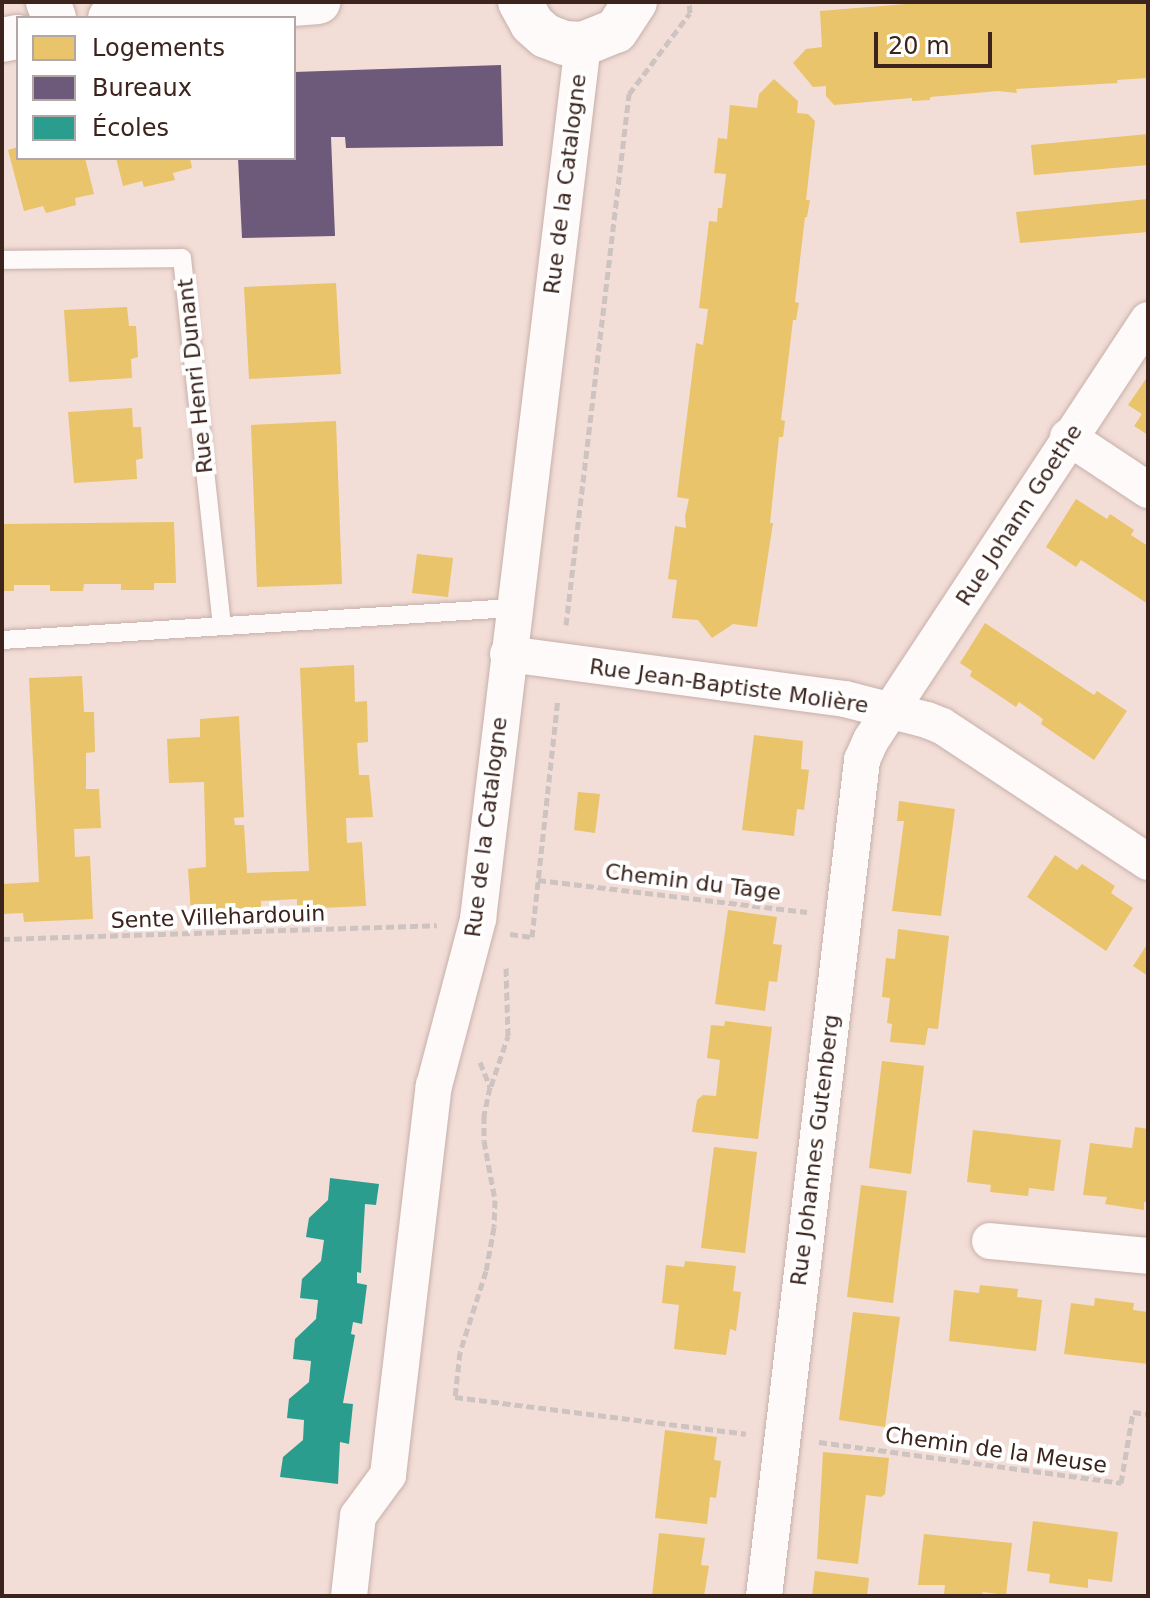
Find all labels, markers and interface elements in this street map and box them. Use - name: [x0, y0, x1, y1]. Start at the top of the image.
- legend: [16, 16, 296, 160]
- scale bar: [878, 16, 996, 66]
- text: 20 m: [888, 32, 950, 60]
- text: Logements: [92, 34, 225, 62]
- street label: Rue de la Catalogne: [538, 72, 592, 296]
- text: Bureaux: [92, 74, 192, 102]
- text: Écoles: [92, 114, 169, 142]
- street label: Rue Henri Dunant: [172, 277, 218, 475]
- street label: Rue Johann Goethe: [950, 419, 1088, 611]
- street label: Rue Jean-Baptiste Molière: [588, 653, 870, 719]
- street label: Rue de la Catalogne: [459, 715, 513, 939]
- street label: Chemin du Tage: [604, 858, 782, 906]
- street label: Sente Villehardouin: [110, 900, 326, 934]
- street label: Rue Johannes Gutenberg: [785, 1013, 845, 1287]
- street label: Chemin de la Meuse: [883, 1421, 1109, 1479]

